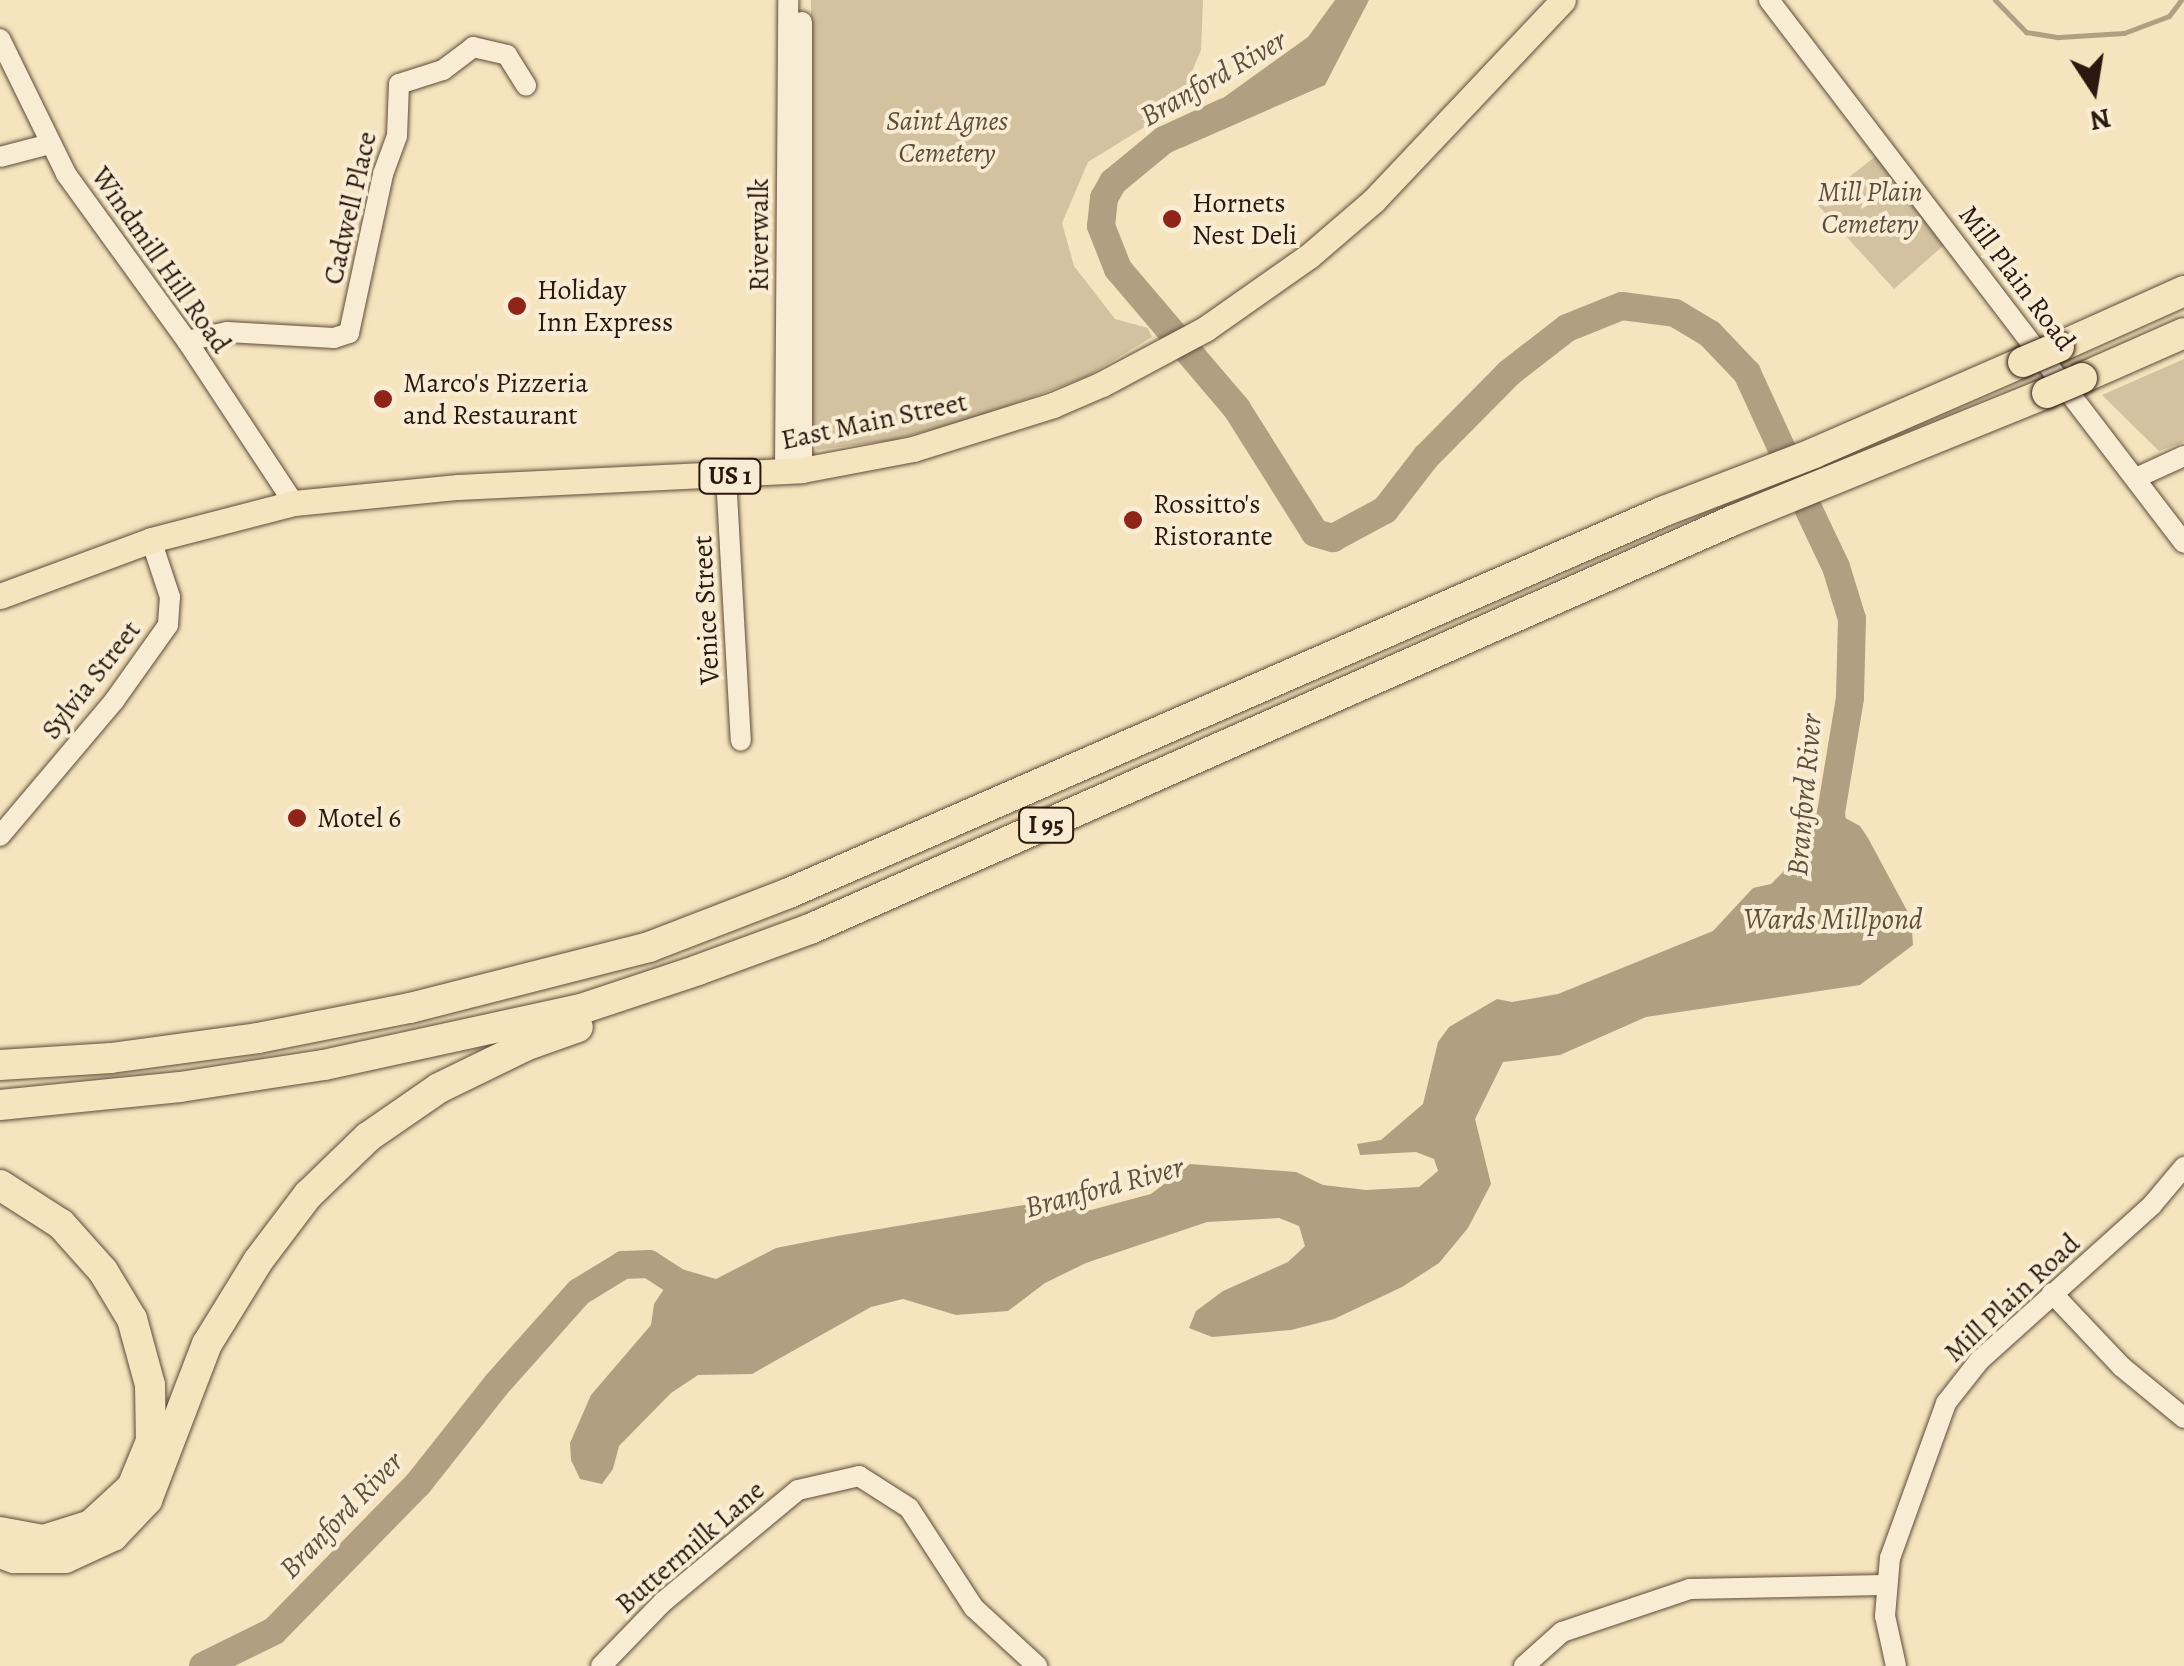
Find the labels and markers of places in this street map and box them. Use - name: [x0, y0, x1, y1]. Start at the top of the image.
- place label: Hornets Nest Deli: [1192, 186, 1297, 252]
- marker: Hornets Nest Deli: [1161, 208, 1183, 230]
- place label: Holiday Inn Express: [537, 273, 673, 339]
- marker: Holiday Inn Express: [506, 295, 528, 317]
- place label: Marco's Pizzeria and Restaurant: [403, 366, 588, 432]
- marker: Marco's Pizzeria and Restaurant: [372, 388, 394, 410]
- place label: Rossitto's Ristorante: [1153, 487, 1273, 553]
- marker: Rossitto's Ristorante: [1122, 509, 1144, 531]
- place label: Motel 6: [317, 801, 401, 835]
- marker: Motel 6: [286, 807, 308, 829]

